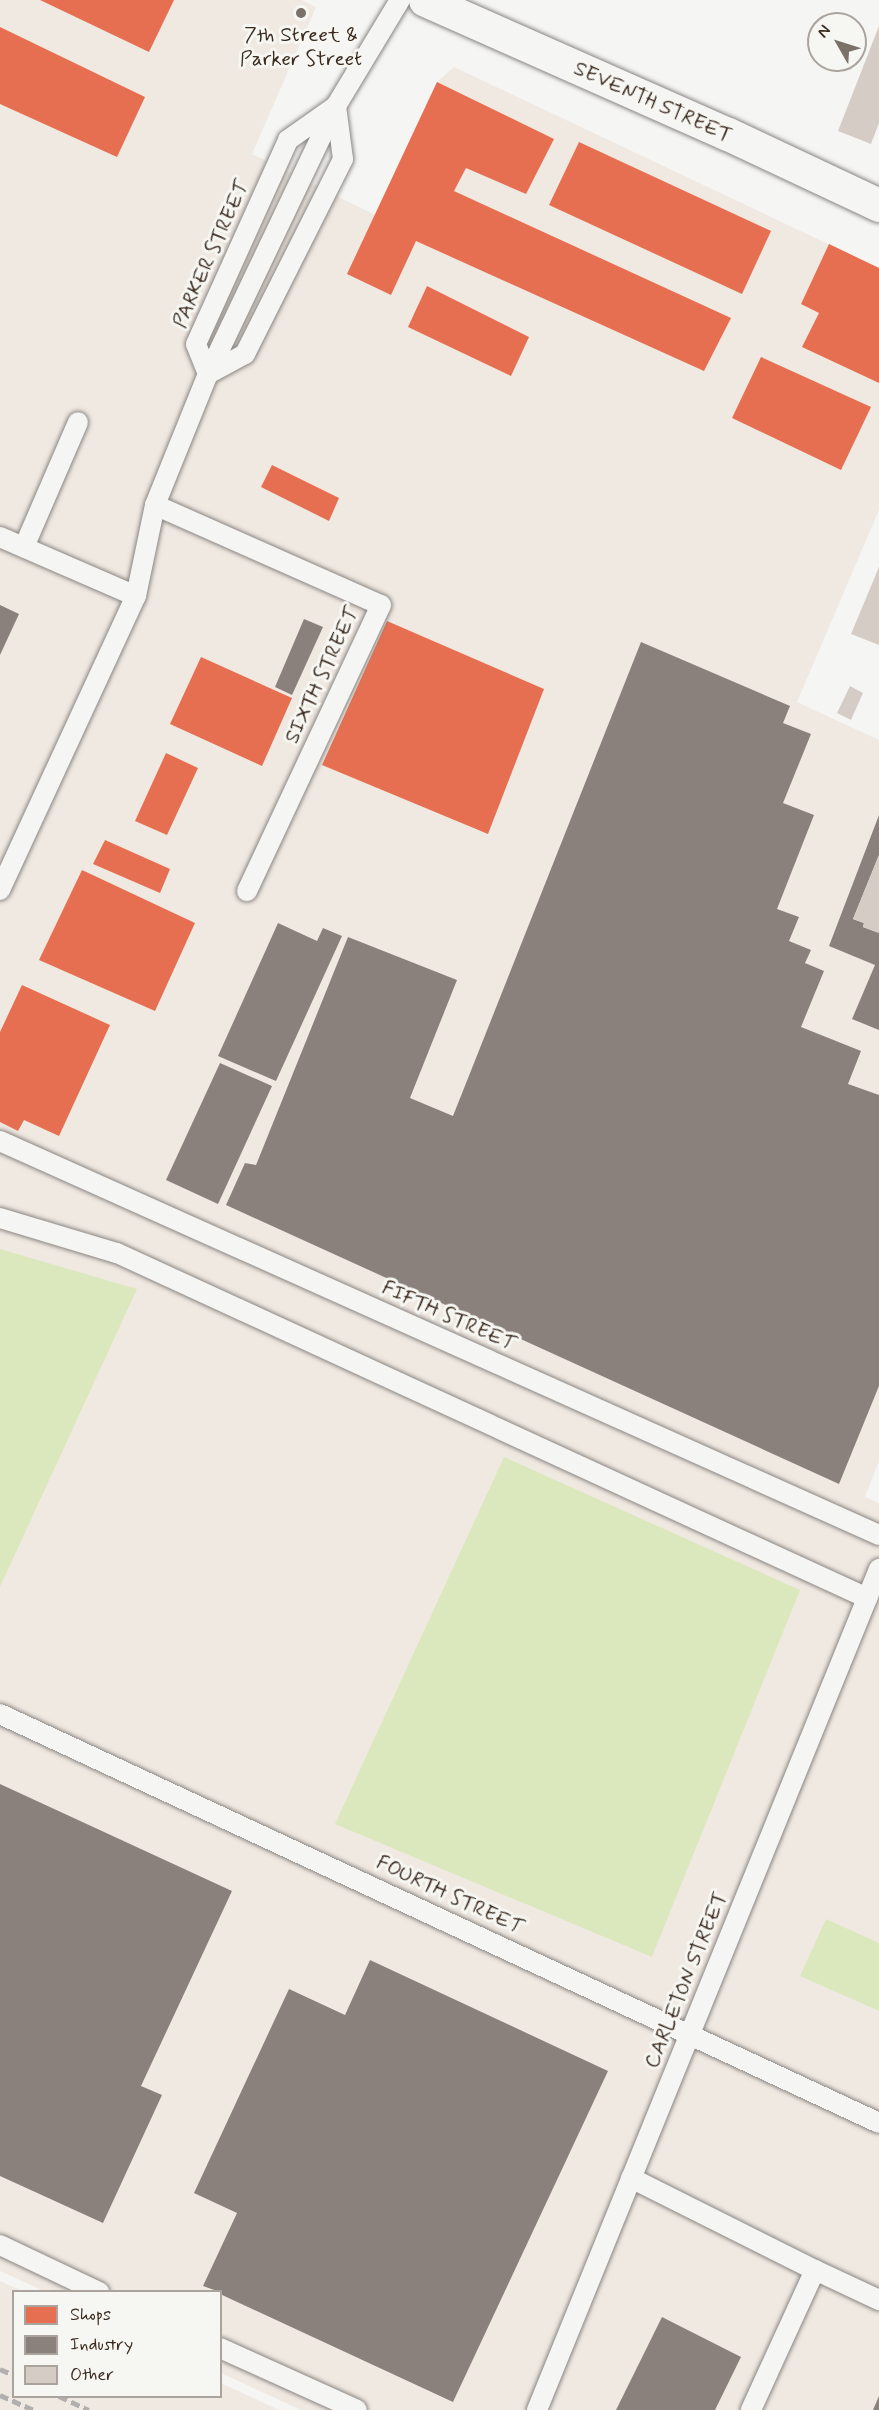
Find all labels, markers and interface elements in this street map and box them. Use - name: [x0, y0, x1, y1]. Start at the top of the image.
- marker: 7th Street & Parker Street: [294, 6, 308, 20]
- north arrow: [807, 12, 867, 72]
- text: N: [813, 21, 836, 42]
- place label: 7th Street & Parker Street: [238, 22, 364, 72]
- street label: SEVENTH STREET: [569, 55, 737, 149]
- street label: PARKER STREET: [167, 176, 255, 332]
- street label: SIXTH STREET: [279, 602, 365, 748]
- street label: FIFTH STREET: [378, 1275, 520, 1357]
- street label: FOURTH STREET: [372, 1850, 528, 1940]
- street label: CARLETON STREET: [639, 1887, 733, 2073]
- legend: [12, 2290, 222, 2398]
- text: Shops: [70, 2303, 111, 2327]
- text: Industry: [70, 2333, 133, 2357]
- text: Other: [70, 2363, 114, 2387]

